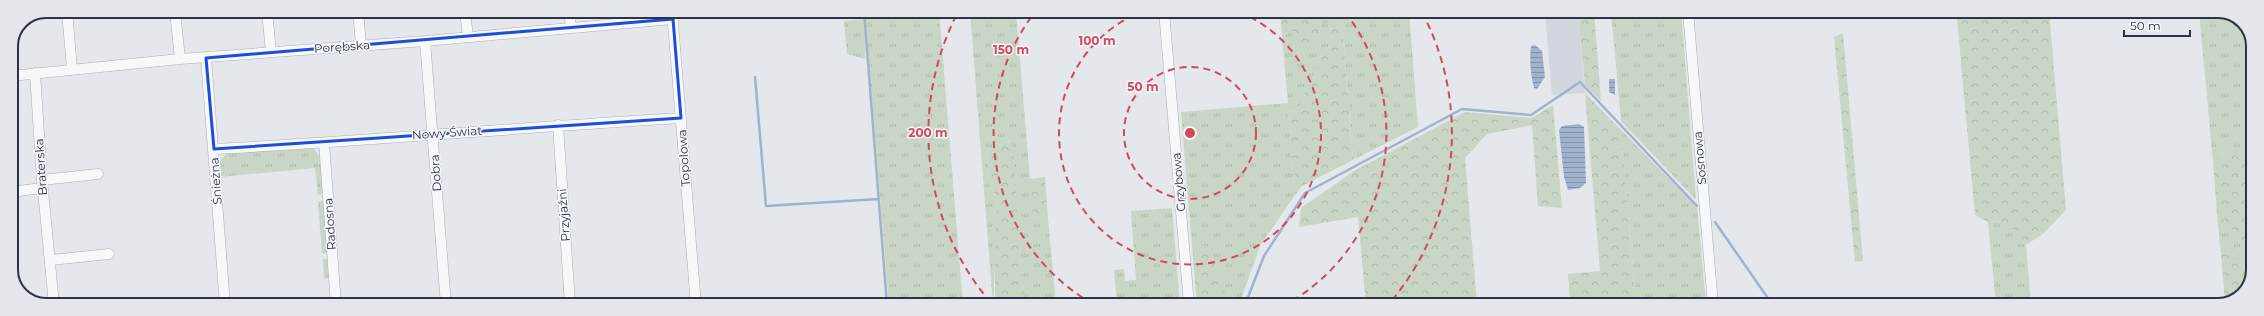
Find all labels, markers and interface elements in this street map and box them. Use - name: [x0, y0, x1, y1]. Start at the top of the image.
- scale bar: [2124, 12, 2190, 38]
- text: 50 m: [2130, 18, 2161, 33]
- text: 100 m: [1079, 33, 1115, 48]
- street label: Porębska: [313, 37, 370, 56]
- text: 150 m: [993, 42, 1029, 57]
- text: 50 m: [1127, 79, 1159, 94]
- street label: Nowy Świat: [411, 123, 483, 142]
- text: 200 m: [908, 125, 948, 140]
- centre of rings: [1183, 126, 1197, 140]
- street label: Topolowa: [674, 129, 693, 187]
- street label: Sosnowa: [1690, 131, 1709, 185]
- street label: Braterska: [31, 138, 50, 196]
- street label: Grzybowa: [1168, 152, 1189, 212]
- street label: Dobra: [427, 154, 444, 192]
- street label: Śnieżna: [206, 157, 225, 205]
- street label: Przyjaźni: [554, 188, 573, 242]
- street label: Radosna: [320, 197, 339, 251]

